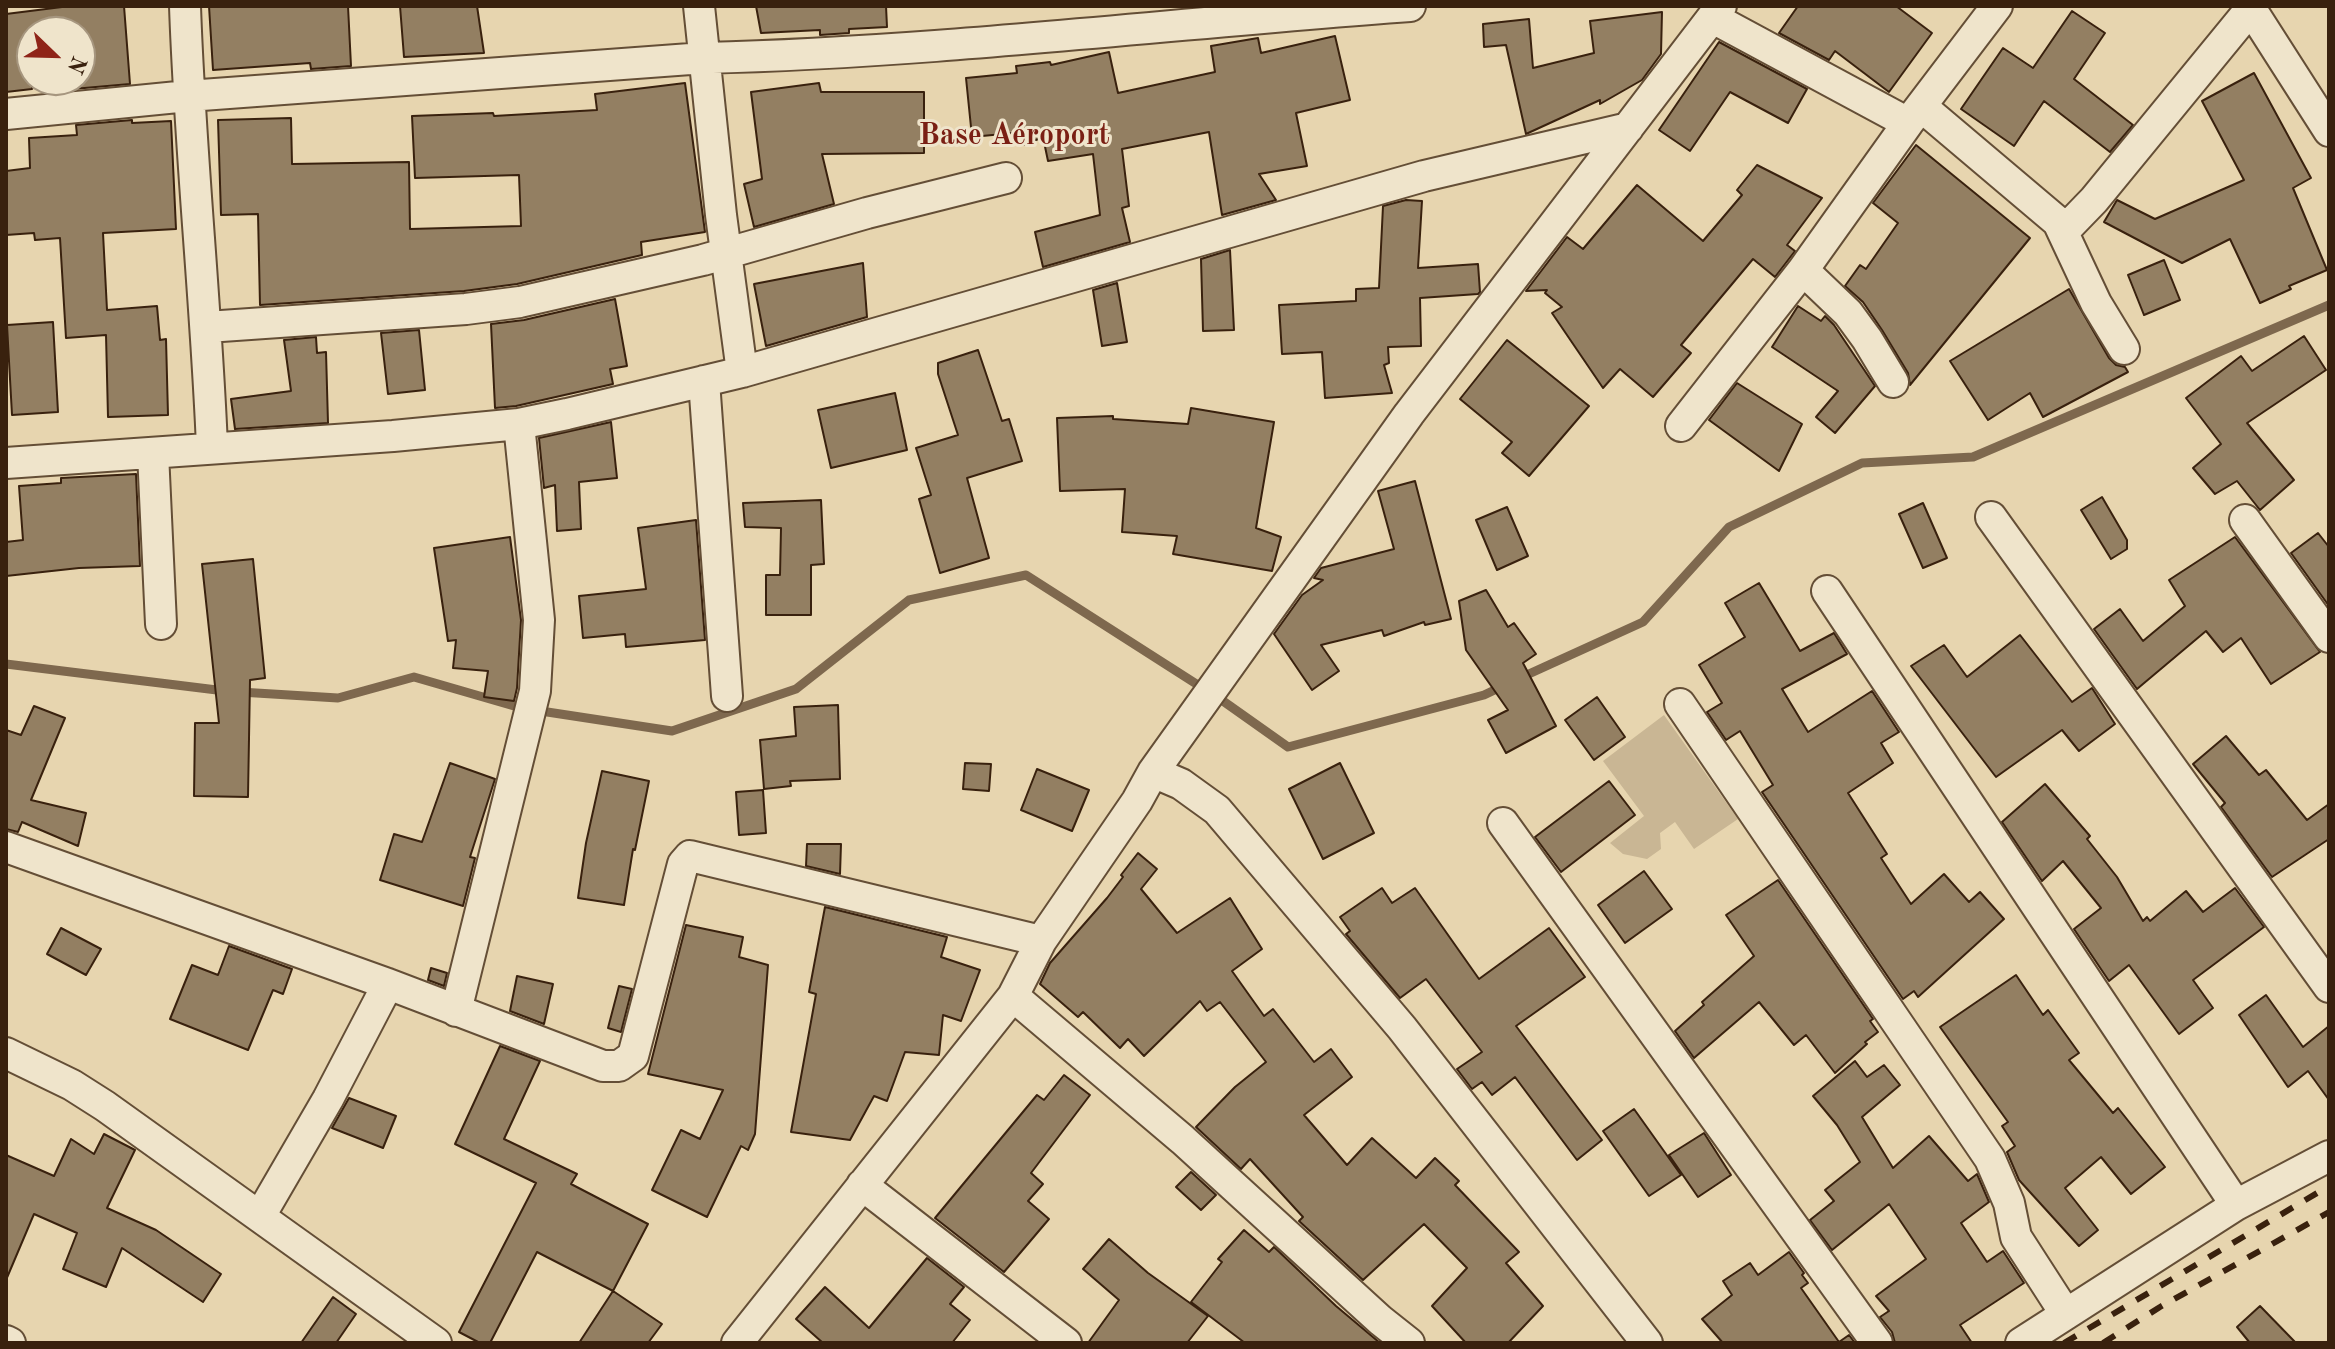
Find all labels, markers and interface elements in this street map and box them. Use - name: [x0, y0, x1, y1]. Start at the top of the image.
- north arrow: [16, 16, 96, 96]
- text: N: [63, 53, 90, 77]
- district label: Base Aéroport: [918, 118, 1110, 154]

